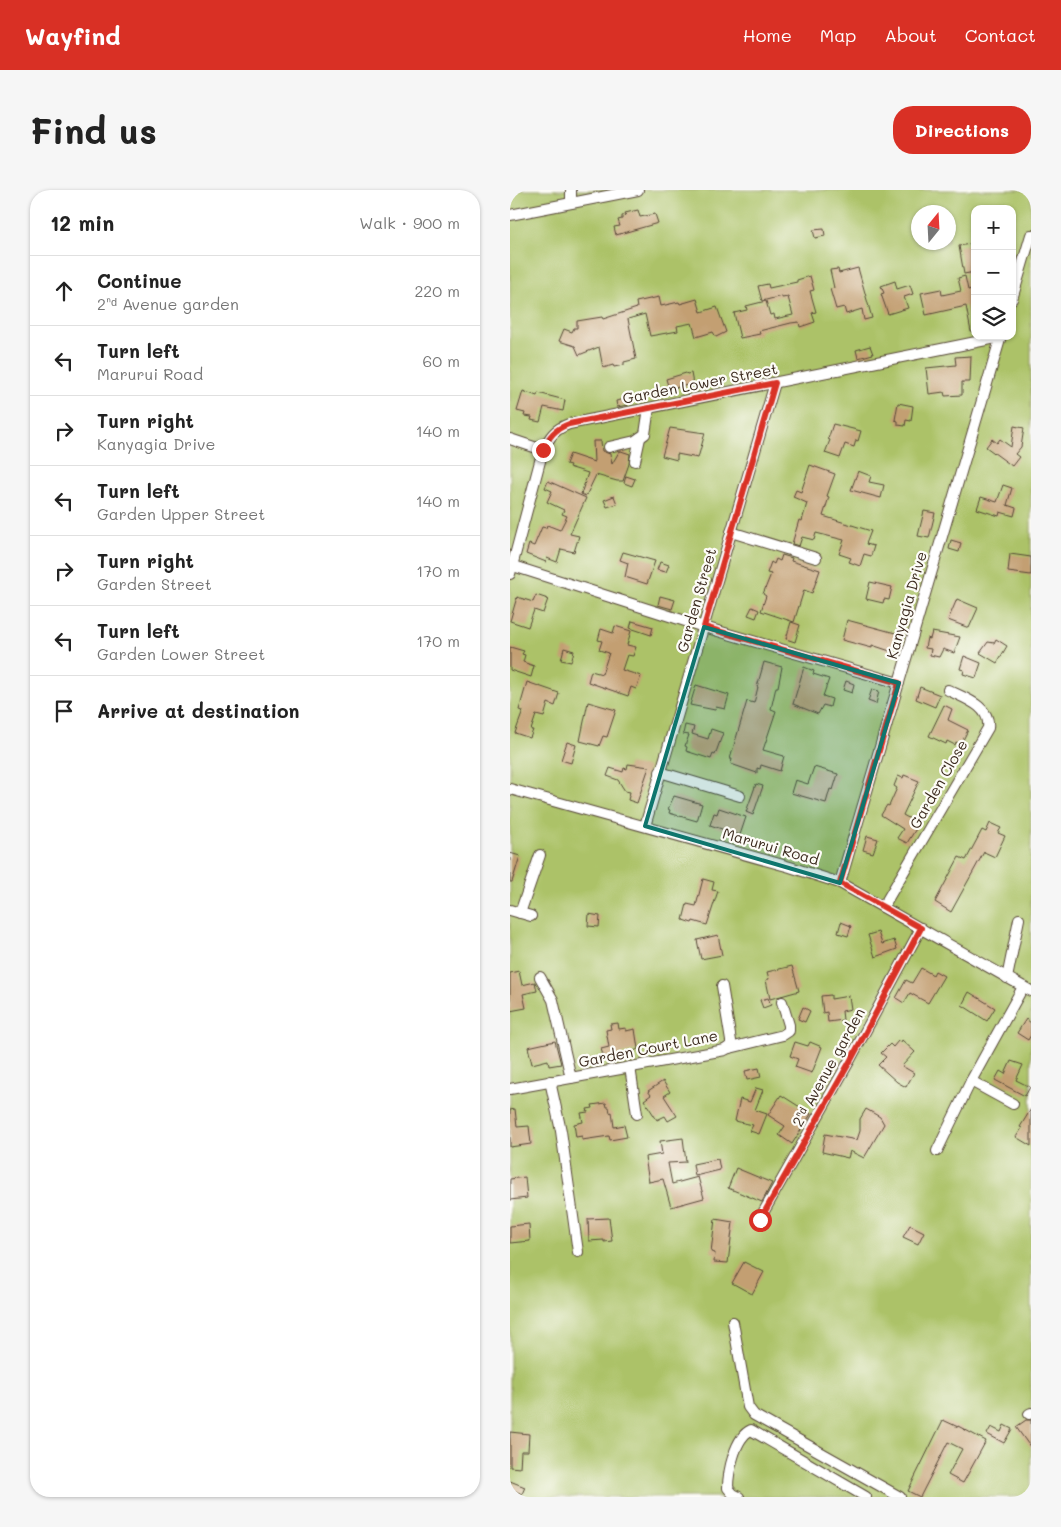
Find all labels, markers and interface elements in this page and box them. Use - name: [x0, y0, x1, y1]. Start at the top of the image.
- text: Wayfind: [25, 20, 121, 51]
- text: Home: [743, 23, 792, 47]
- text: Map: [820, 23, 856, 47]
- text: About: [884, 23, 937, 47]
- text: Contact: [965, 23, 1036, 47]
- button: Directions: [893, 106, 1031, 154]
- text: Find us: [30, 107, 157, 153]
- north arrow: [911, 205, 956, 250]
- map controls: [971, 205, 1016, 340]
- button: +: [971, 205, 1016, 250]
- text: 12 min: [50, 209, 114, 236]
- text: Walk · 900 m: [359, 212, 460, 233]
- button: −: [971, 250, 1016, 295]
- text: Continue: [97, 268, 182, 293]
- icon: ahead: [50, 277, 78, 305]
- text: 220 m: [414, 280, 460, 301]
- text: 2ⁿᵈ Avenue garden: [97, 293, 239, 314]
- button: layers: [971, 295, 1016, 340]
- text: Turn left: [97, 338, 180, 363]
- icon: left: [50, 347, 78, 375]
- text: 60 m: [423, 350, 460, 371]
- street label: Garden Lower Street: [621, 358, 779, 408]
- text: Marurui Road: [97, 363, 203, 384]
- text: Turn right: [97, 408, 194, 433]
- icon: right: [50, 417, 78, 445]
- text: 140 m: [416, 420, 460, 441]
- text: Kanyagia Drive: [97, 433, 215, 454]
- route end: [532, 439, 555, 462]
- text: Turn left: [97, 478, 180, 503]
- icon: left: [50, 487, 78, 515]
- text: 140 m: [416, 490, 460, 511]
- text: Garden Upper Street: [97, 503, 265, 524]
- street label: Garden Street: [672, 546, 720, 654]
- text: Turn right: [97, 548, 194, 573]
- street label: Kanyagia Drive: [881, 549, 931, 661]
- icon: right: [50, 557, 78, 585]
- text: 170 m: [416, 560, 460, 581]
- text: Garden Street: [97, 573, 212, 594]
- text: Turn left: [97, 618, 180, 643]
- icon: left: [50, 627, 78, 655]
- text: 170 m: [416, 630, 460, 651]
- text: Garden Lower Street: [97, 643, 265, 664]
- icon: arrive: [50, 697, 78, 725]
- text: Arrive at destination: [97, 698, 300, 723]
- street label: Garden Close: [904, 736, 972, 832]
- street label: Marurui Road: [720, 823, 822, 869]
- street label: 2ⁿᵈ Avenue garden: [787, 1004, 869, 1130]
- street label: Garden Court Lane: [577, 1025, 719, 1071]
- route start: [749, 1209, 772, 1232]

